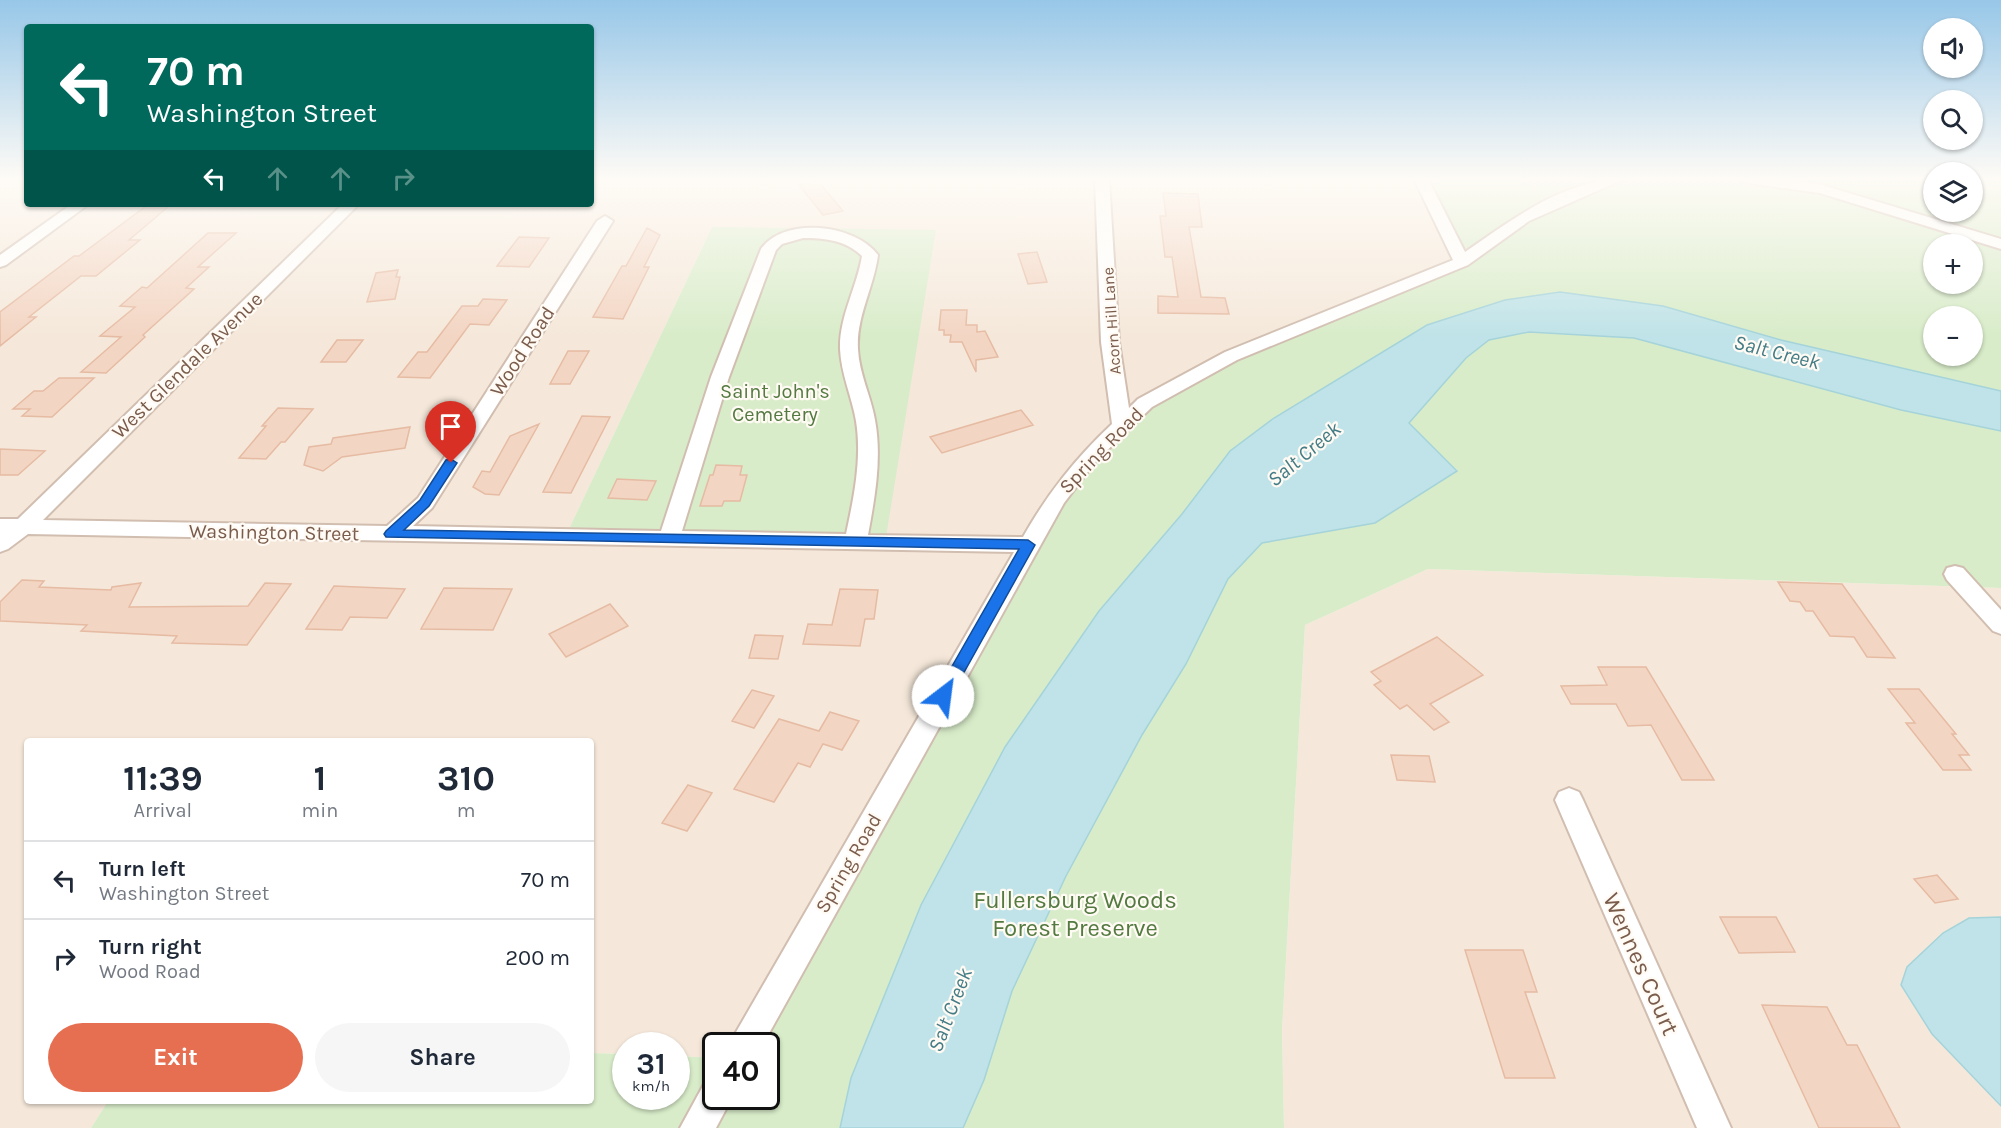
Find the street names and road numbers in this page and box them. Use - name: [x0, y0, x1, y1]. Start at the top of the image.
- street label: Acorn Hill Lane: [1098, 267, 1125, 375]
- street label: West Glendale Avenue: [107, 287, 267, 443]
- street label: Wood Road: [485, 302, 560, 400]
- street label: Spring Road: [1054, 402, 1148, 498]
- street label: Washington Street: [189, 520, 360, 545]
- street label: Spring Road: [811, 809, 886, 917]
- street label: Wennes Court: [1597, 889, 1685, 1039]

